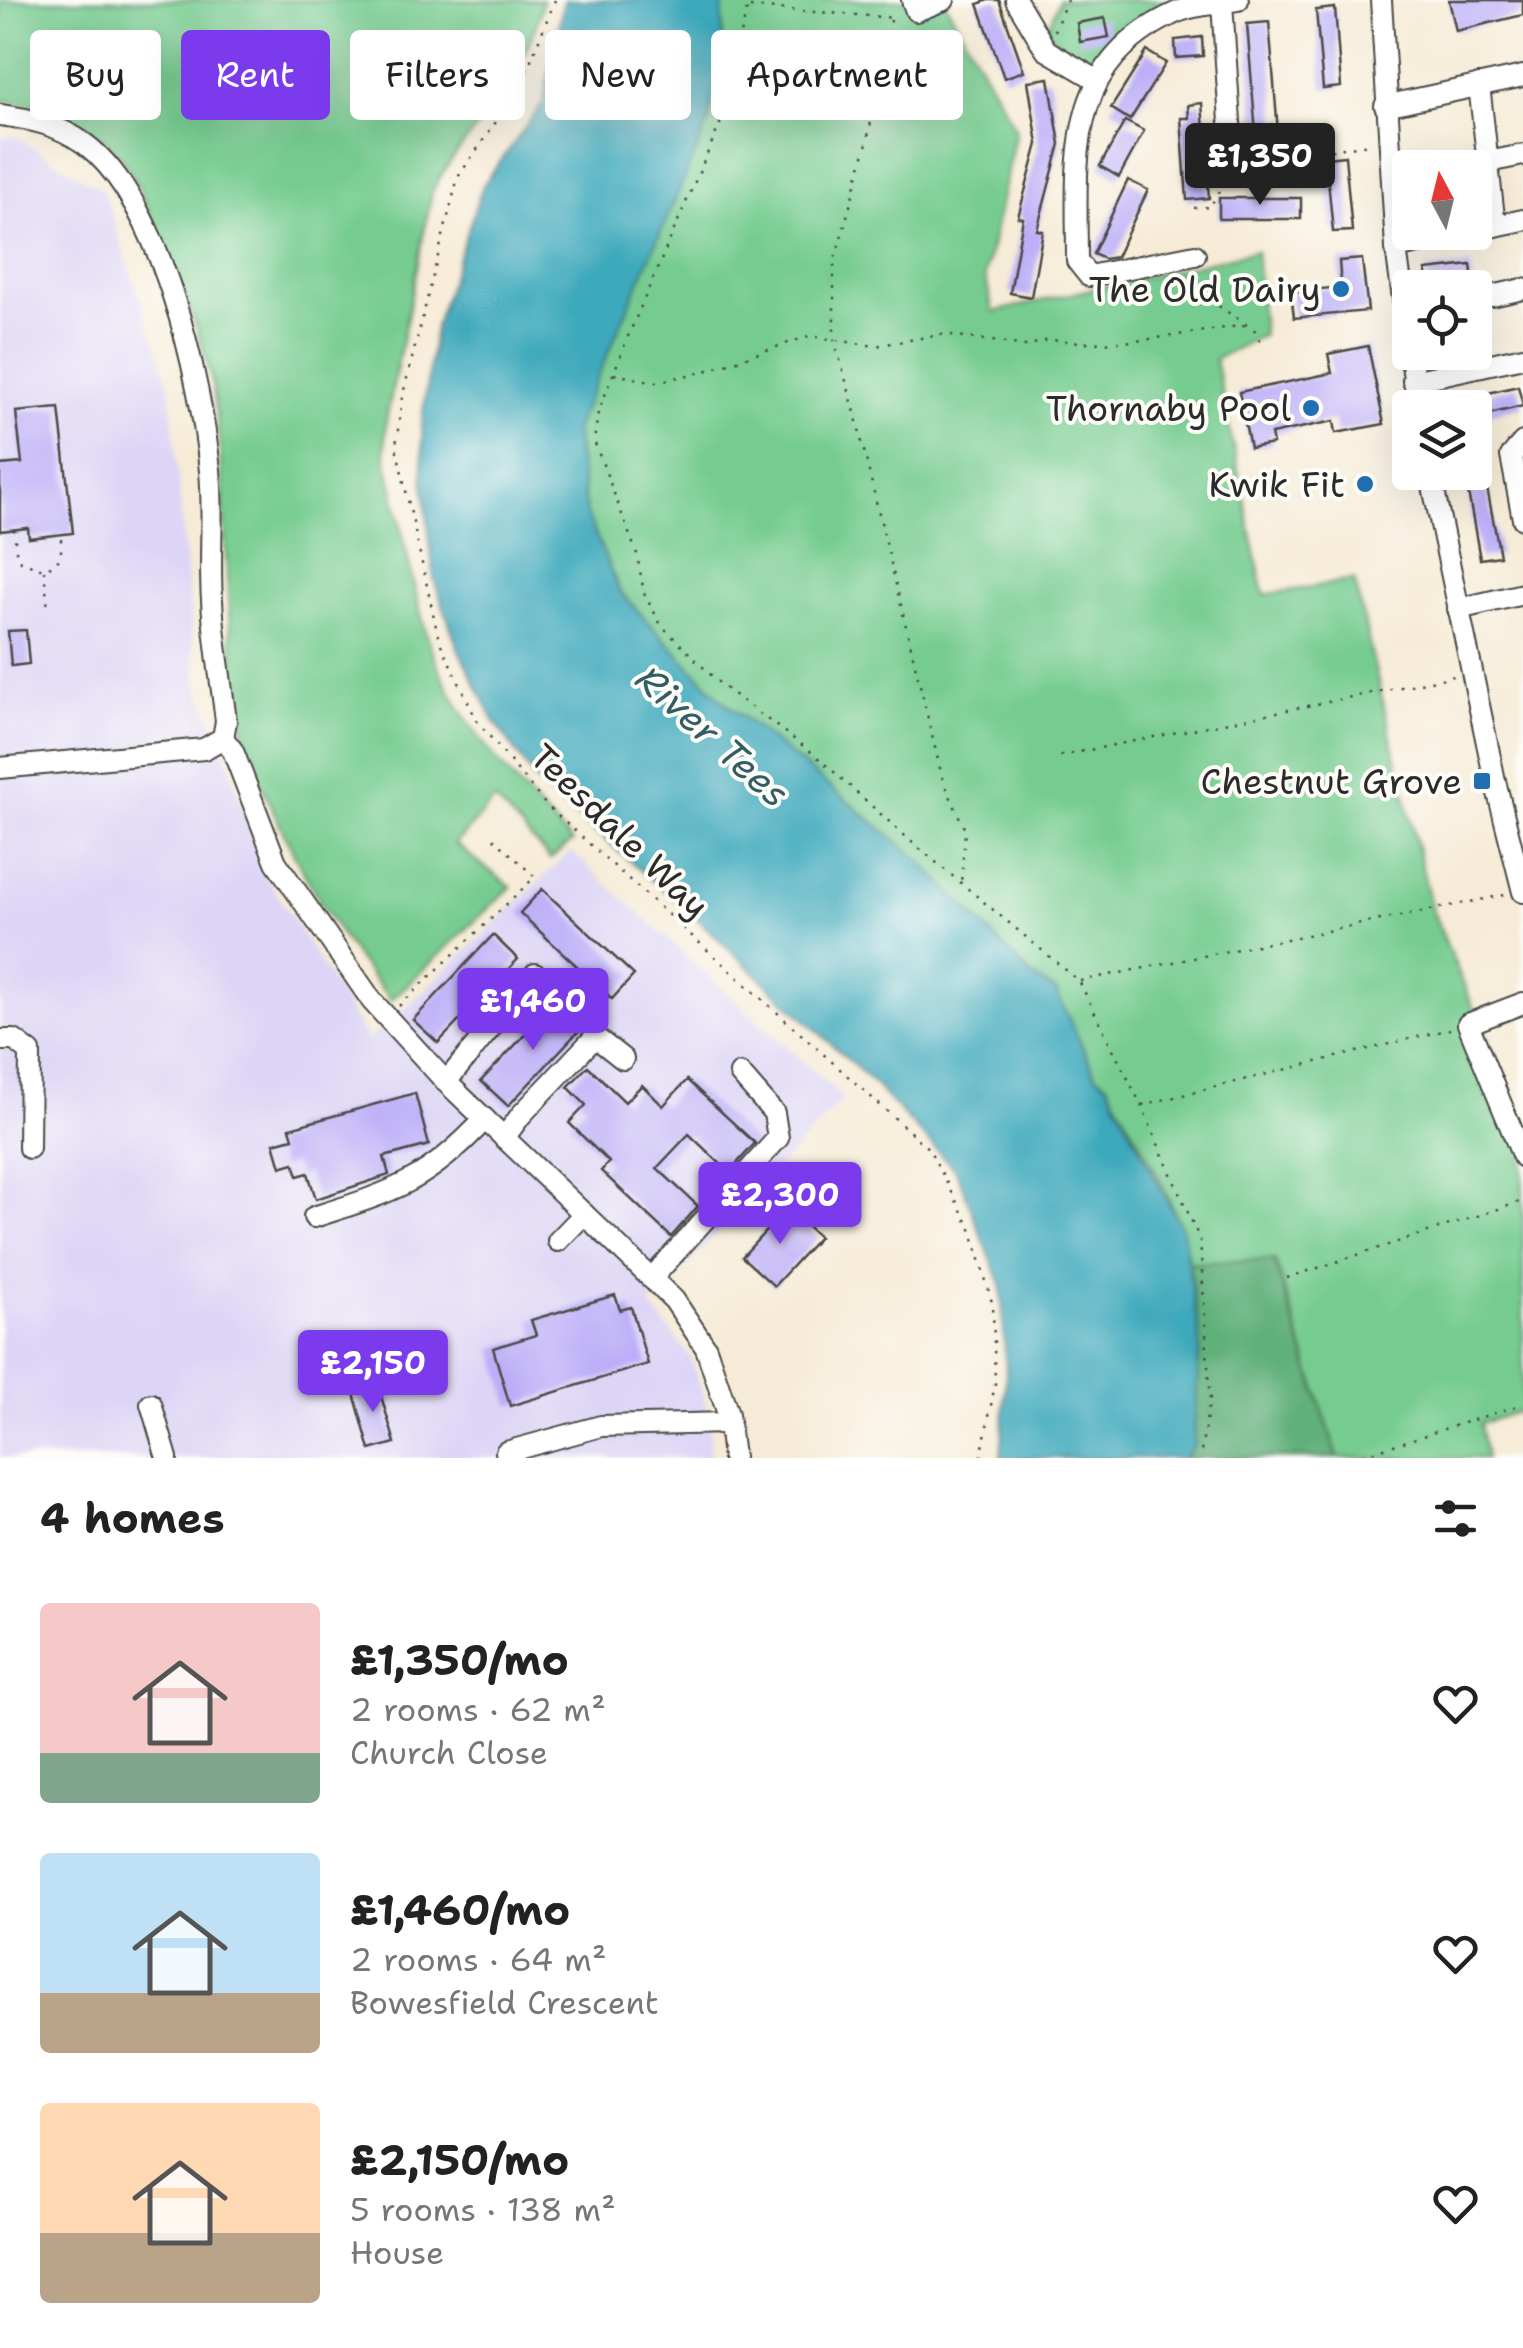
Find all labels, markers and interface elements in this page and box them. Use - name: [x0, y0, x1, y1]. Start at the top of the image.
- chip: Buy: [30, 30, 161, 120]
- chip: Rent: [181, 30, 330, 120]
- chip: Filters: [350, 30, 525, 120]
- chip: New: [545, 30, 691, 120]
- chip: Apartment: [711, 30, 963, 120]
- pin: £1,350: [1179, 123, 1341, 208]
- text: £1,350: [1207, 134, 1313, 177]
- north arrow: [1392, 150, 1492, 250]
- map controls: [1392, 150, 1492, 490]
- place label: The Old Dairy: [1089, 266, 1321, 313]
- button: locate: [1392, 270, 1492, 370]
- marker: The Old Dairy: [1330, 278, 1352, 300]
- place label: Thornaby Pool: [1046, 385, 1291, 432]
- button: layers: [1392, 390, 1492, 490]
- marker: Thornaby Pool: [1300, 397, 1322, 419]
- place label: Kwik Fit: [1209, 461, 1345, 508]
- marker: Kwik Fit: [1354, 473, 1376, 495]
- water label: River Tees: [625, 653, 801, 819]
- street label: Teesdale Way: [520, 733, 720, 929]
- place label: Chestnut Grove: [1201, 758, 1462, 805]
- marker: Chestnut Grove: [1471, 770, 1493, 792]
- pin: £1,460: [452, 968, 614, 1053]
- text: £1,460: [479, 979, 587, 1022]
- pin: £2,300: [699, 1162, 861, 1247]
- text: £2,300: [720, 1173, 840, 1216]
- pin: £2,150: [292, 1330, 454, 1415]
- text: £2,150: [320, 1341, 426, 1384]
- text: 4 homes: [40, 1490, 225, 1546]
- icon: filters: [1428, 1491, 1483, 1546]
- text: £1,350/mo: [350, 1632, 569, 1688]
- icon: home: [120, 1643, 240, 1763]
- icon: heart: [1428, 1676, 1483, 1731]
- text: 2 rooms · 62 m²: [350, 1688, 606, 1731]
- text: Church Close: [350, 1731, 548, 1774]
- text: £1,460/mo: [350, 1882, 570, 1938]
- icon: home: [120, 1893, 240, 2013]
- icon: heart: [1428, 1926, 1483, 1981]
- text: 2 rooms · 64 m²: [350, 1938, 606, 1981]
- text: Bowesfield Crescent: [350, 1981, 659, 2024]
- text: £2,150/mo: [350, 2132, 569, 2188]
- icon: home: [120, 2143, 240, 2263]
- icon: heart: [1428, 2176, 1483, 2231]
- text: 5 rooms · 138 m²: [350, 2188, 616, 2231]
- text: House: [350, 2231, 444, 2274]

